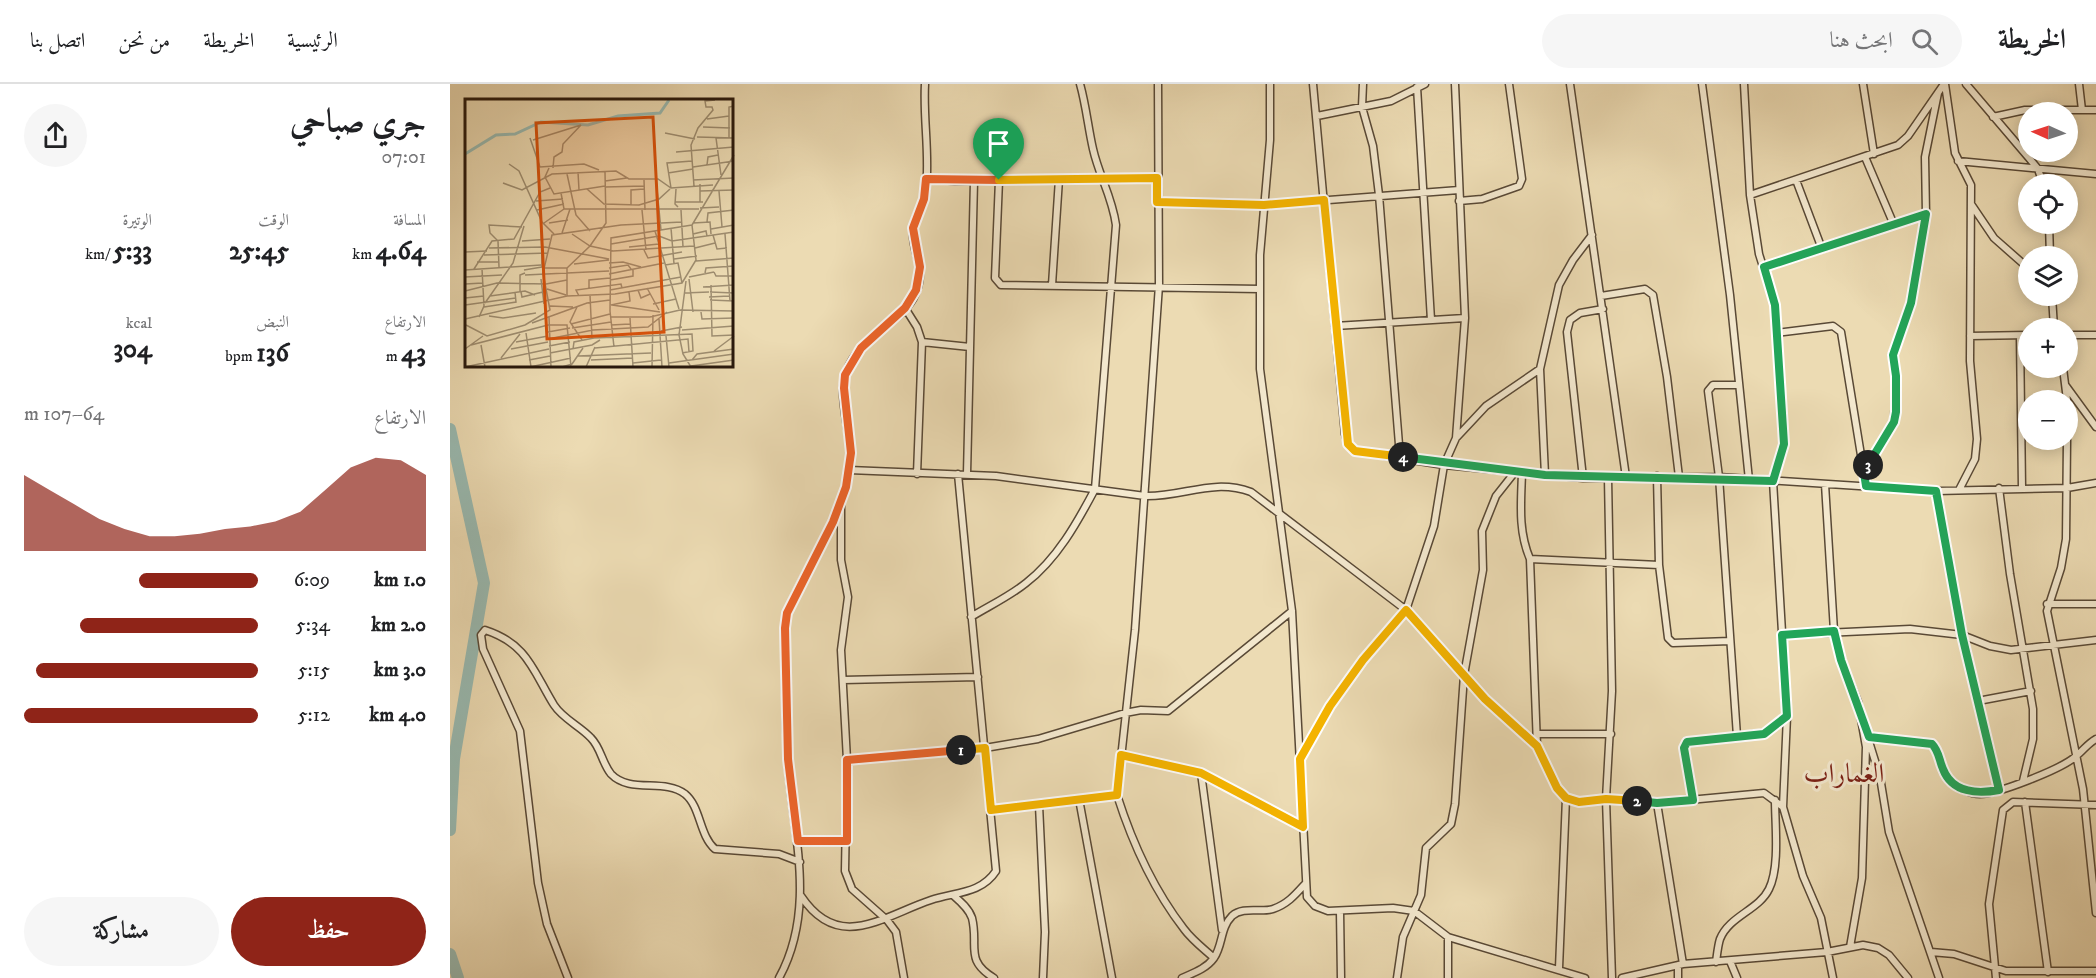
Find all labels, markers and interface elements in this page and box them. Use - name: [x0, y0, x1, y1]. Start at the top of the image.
- search box: [1542, 14, 1962, 68]
- text: الخريطة: [1998, 22, 2066, 57]
- icon: search: [1908, 25, 1941, 58]
- text: ابحث هنا: [1829, 27, 1893, 54]
- text: اتصل بنا: [30, 28, 85, 54]
- text: من نحن: [118, 28, 170, 54]
- text: الخريطة: [203, 28, 254, 54]
- text: الرئيسية: [287, 28, 338, 54]
- inset map: [465, 99, 734, 368]
- text: جري صباحي: [290, 102, 426, 143]
- north arrow: [2018, 102, 2078, 162]
- map controls: [2018, 102, 2078, 450]
- button: share: [24, 104, 87, 167]
- pin: [973, 118, 1024, 180]
- icon: arrive: [982, 127, 1015, 160]
- text: 07:01: [381, 145, 426, 170]
- button: locate: [2018, 174, 2078, 234]
- text: الوتيرة: [122, 210, 152, 230]
- text: الوقت: [258, 210, 289, 230]
- text: المسافة: [393, 210, 426, 230]
- text: 5:33: [113, 235, 152, 268]
- text: 25:45: [229, 235, 289, 268]
- text: 4.64: [376, 235, 426, 268]
- text: /km: [85, 244, 113, 264]
- text: km: [352, 244, 376, 264]
- button: layers: [2018, 246, 2078, 306]
- text: النبض: [256, 312, 289, 332]
- text: الارتفاع: [384, 312, 426, 332]
- text: kcal: [126, 313, 152, 333]
- button: +: [2018, 318, 2078, 378]
- text: 304: [113, 333, 152, 366]
- text: 136: [256, 337, 289, 370]
- text: 43: [401, 337, 426, 370]
- text: bpm: [225, 346, 256, 366]
- text: m: [386, 346, 401, 366]
- button: −: [2018, 390, 2078, 450]
- text: 64–107 m: [24, 402, 104, 427]
- text: الارتفاع: [374, 406, 426, 431]
- pin: 4: [1388, 442, 1418, 472]
- text: 4: [1398, 447, 1408, 467]
- pin: 3: [1853, 450, 1883, 480]
- text: 3: [1865, 455, 1871, 475]
- text: 6:09: [294, 568, 330, 593]
- text: 1.0 km: [374, 568, 426, 593]
- text: 5:34: [296, 613, 330, 638]
- text: 2.0 km: [371, 613, 426, 638]
- text: 5:15: [298, 658, 330, 683]
- text: 3.0 km: [374, 658, 426, 683]
- text: 5:12: [298, 703, 330, 728]
- text: 4.0 km: [369, 703, 426, 728]
- pin: 1: [946, 735, 976, 765]
- text: 1: [958, 740, 964, 760]
- district label: الغماراب: [1804, 757, 1884, 791]
- pin: 2: [1622, 786, 1652, 816]
- text: 2: [1633, 791, 1641, 811]
- button: مشاركة: [24, 897, 219, 966]
- button: حفظ: [231, 897, 426, 966]

